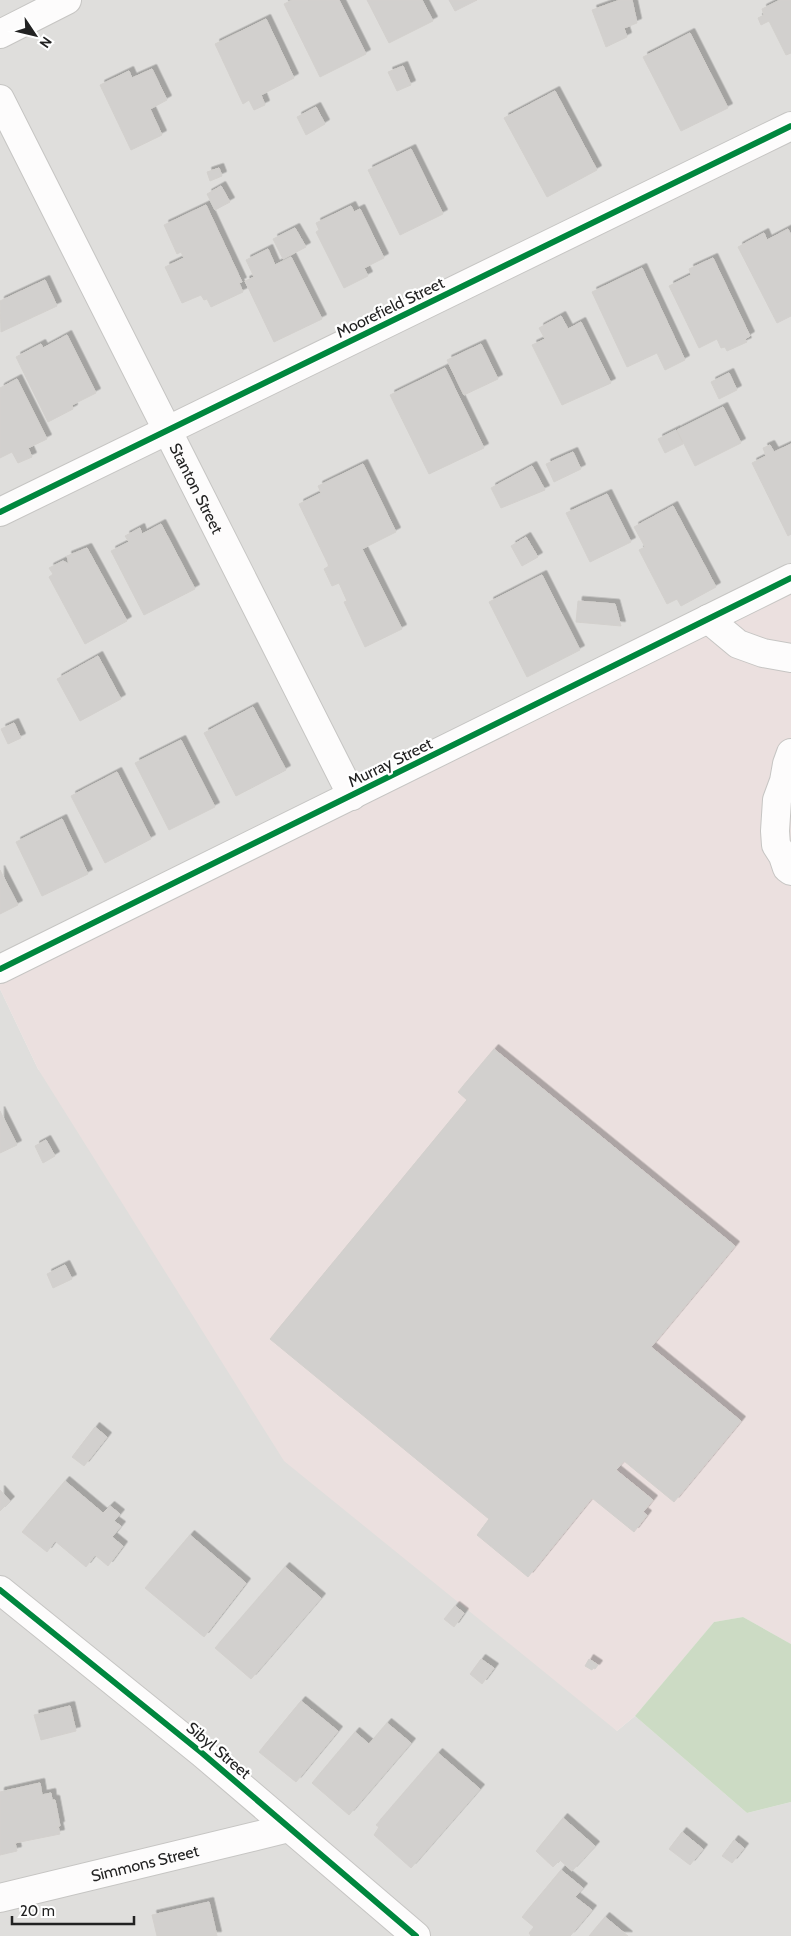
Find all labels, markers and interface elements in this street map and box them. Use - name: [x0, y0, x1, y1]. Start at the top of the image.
- north arrow: [10, 10, 60, 60]
- text: N: [35, 33, 56, 52]
- street label: Moorefield Street: [333, 273, 448, 342]
- street label: Stanton Street: [165, 440, 227, 537]
- street label: Murray Street: [345, 734, 436, 791]
- street label: Sibyl Street: [183, 1718, 255, 1783]
- street label: Simmons Street: [89, 1841, 201, 1886]
- scale bar: [12, 1894, 135, 1926]
- text: 20 m: [20, 1902, 55, 1920]

